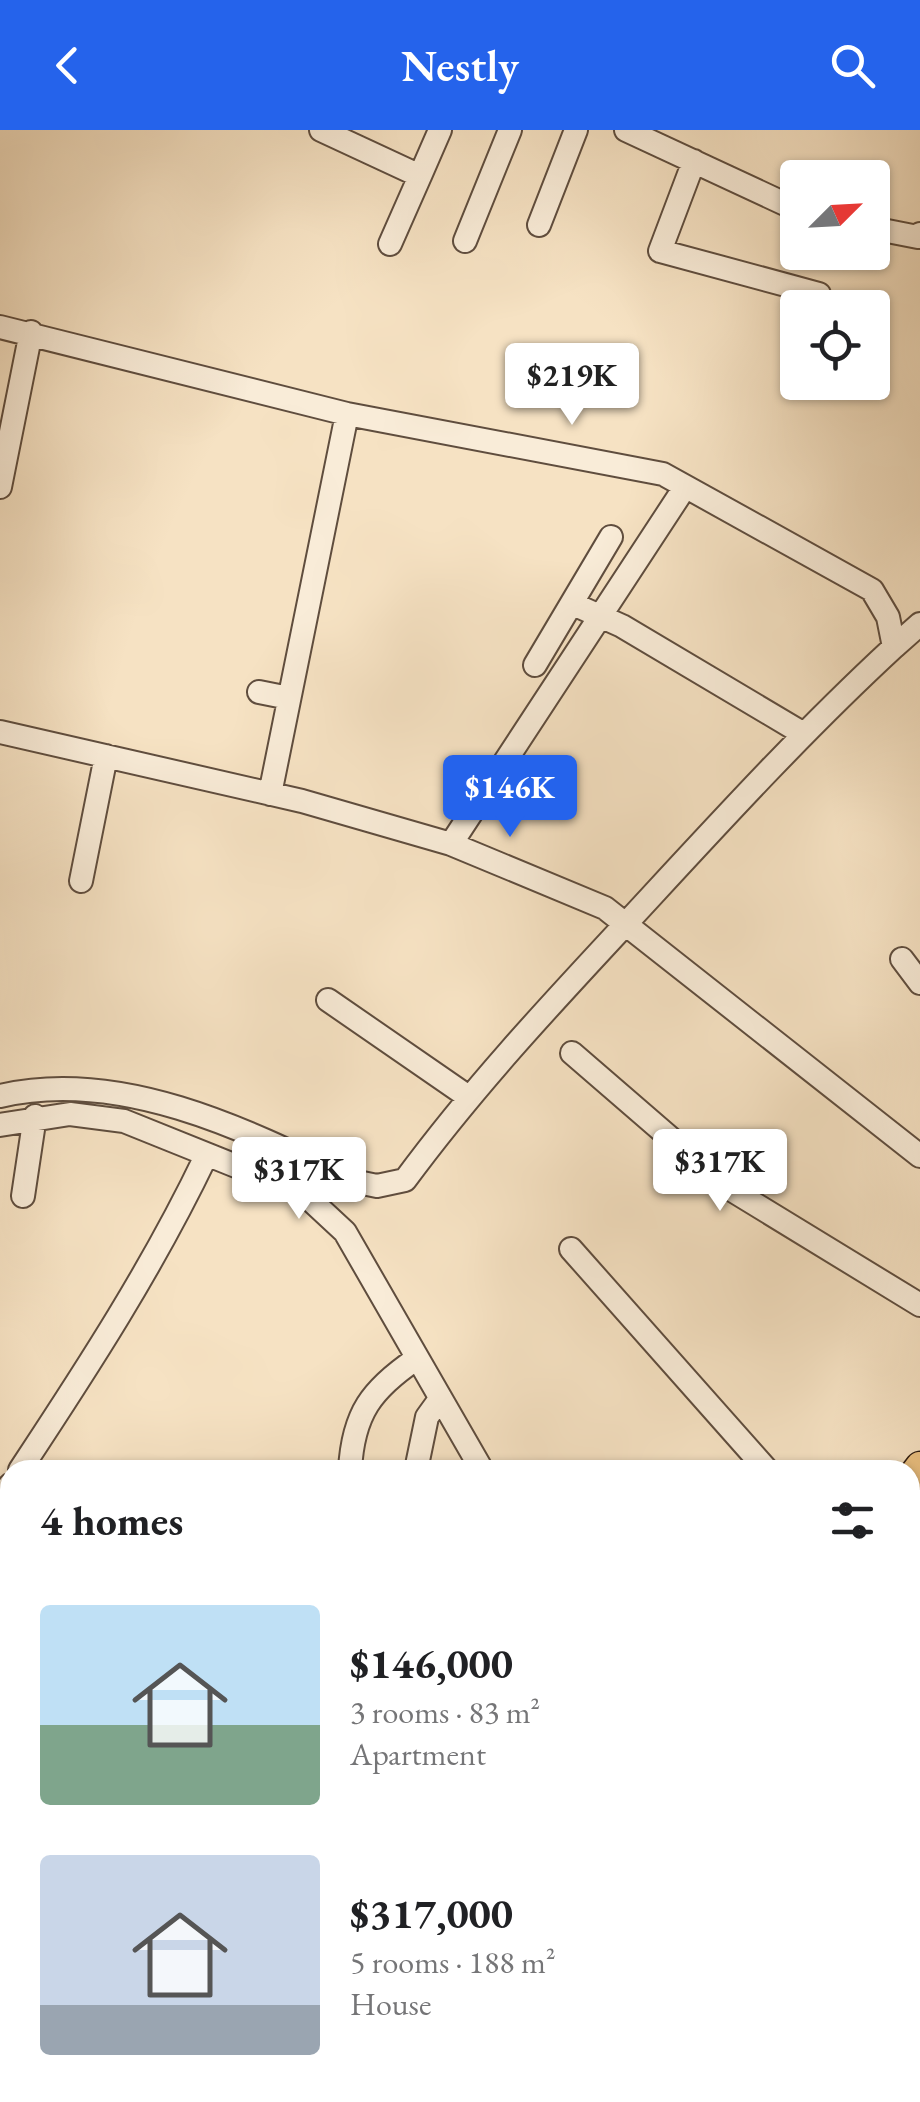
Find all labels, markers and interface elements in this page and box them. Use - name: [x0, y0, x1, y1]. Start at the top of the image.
- text: Nestly: [401, 36, 519, 94]
- icon: back: [40, 38, 95, 93]
- icon: search: [825, 38, 880, 93]
- north arrow: [780, 160, 890, 270]
- map controls: [780, 160, 890, 400]
- button: locate: [780, 290, 890, 400]
- pin: $219K: [502, 343, 642, 428]
- text: $219K: [527, 354, 617, 396]
- pin: $146K: [440, 755, 580, 840]
- text: $146K: [465, 766, 555, 808]
- pin: $317K: [650, 1129, 790, 1214]
- pin: $317K: [229, 1137, 369, 1222]
- text: $317K: [675, 1140, 765, 1182]
- text: $317K: [254, 1148, 344, 1190]
- text: 4 homes: [40, 1493, 183, 1548]
- icon: filters: [825, 1493, 880, 1548]
- text: $146,000: [350, 1636, 513, 1691]
- icon: home: [120, 1645, 240, 1765]
- text: 3 rooms · 83 m²: [350, 1691, 540, 1733]
- text: Apartment: [350, 1733, 486, 1775]
- text: $317,000: [350, 1886, 513, 1941]
- icon: home: [120, 1895, 240, 2015]
- text: 5 rooms · 188 m²: [350, 1941, 556, 1983]
- text: House: [350, 1983, 431, 2025]

